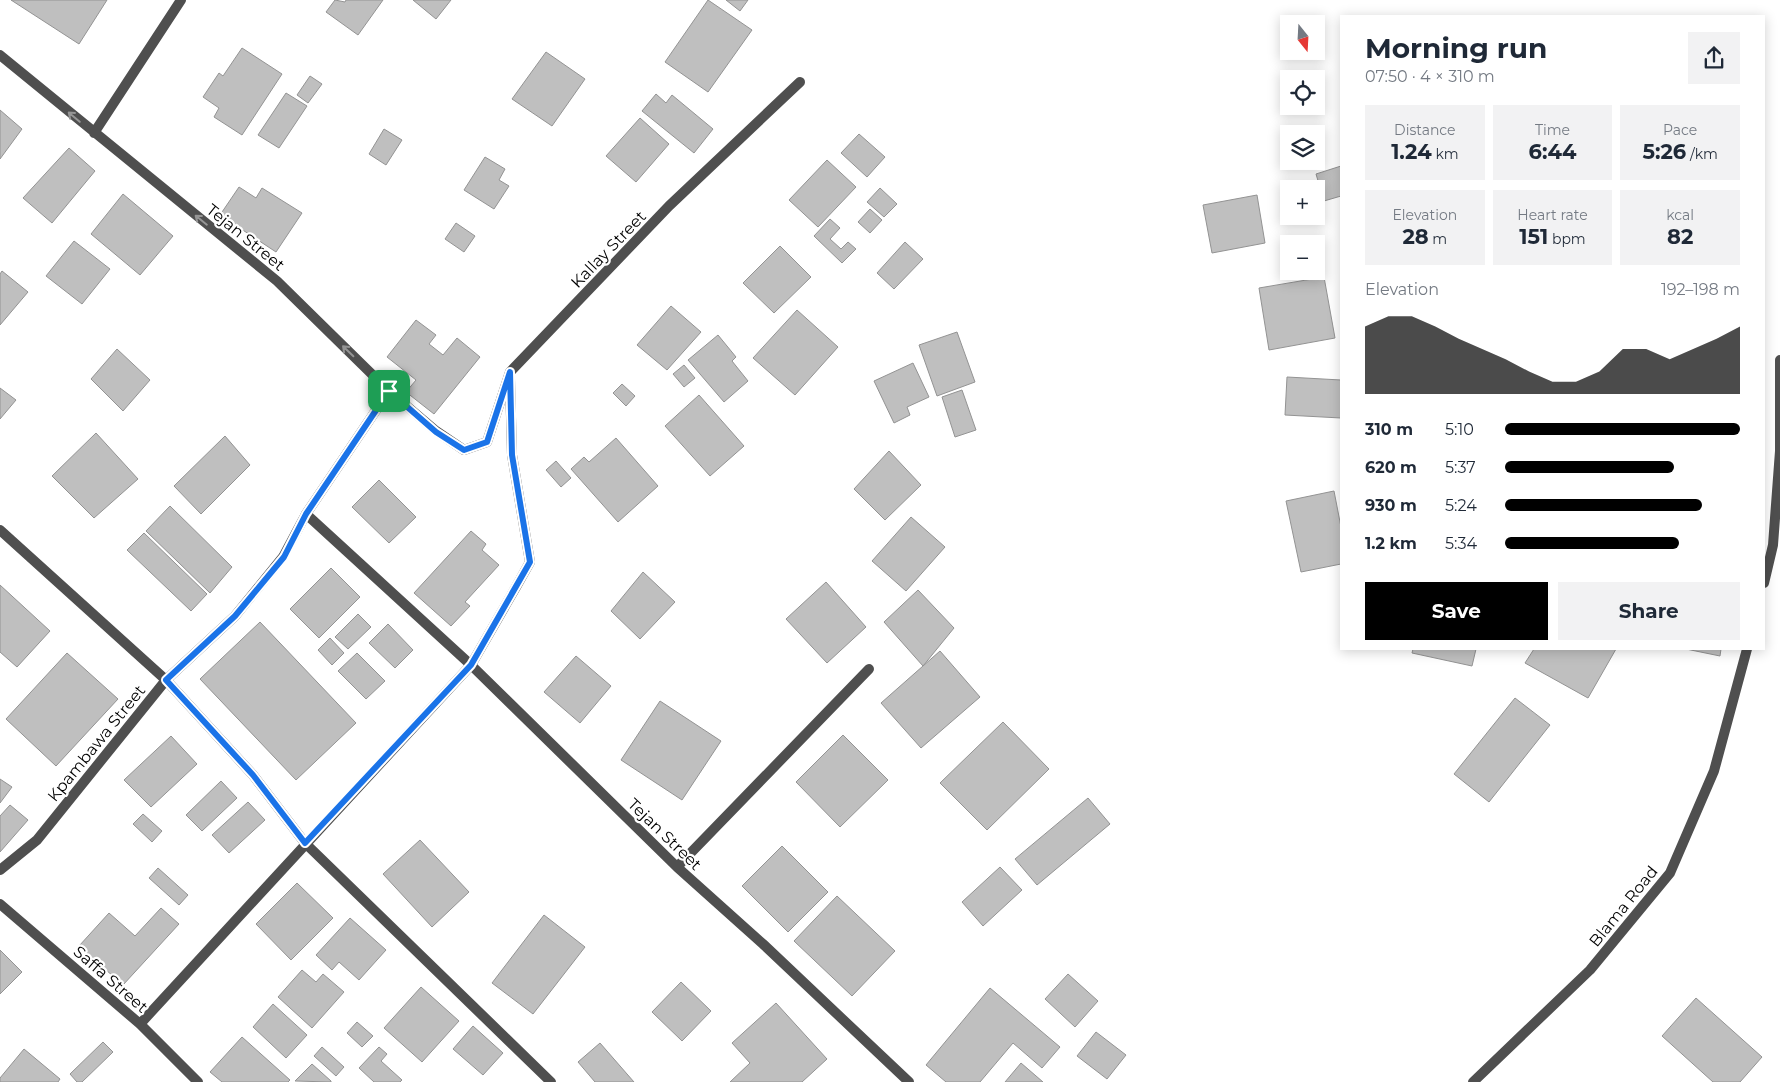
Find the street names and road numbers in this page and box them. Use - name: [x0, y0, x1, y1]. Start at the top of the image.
- street label: Tejan Street: [203, 200, 289, 275]
- street label: Kallay Street: [567, 207, 650, 292]
- street label: Kpambawa Street: [44, 681, 149, 805]
- street label: Tejan Street: [624, 795, 706, 875]
- street label: Blama Road: [1585, 862, 1662, 950]
- street label: Saffa Street: [70, 942, 152, 1017]

